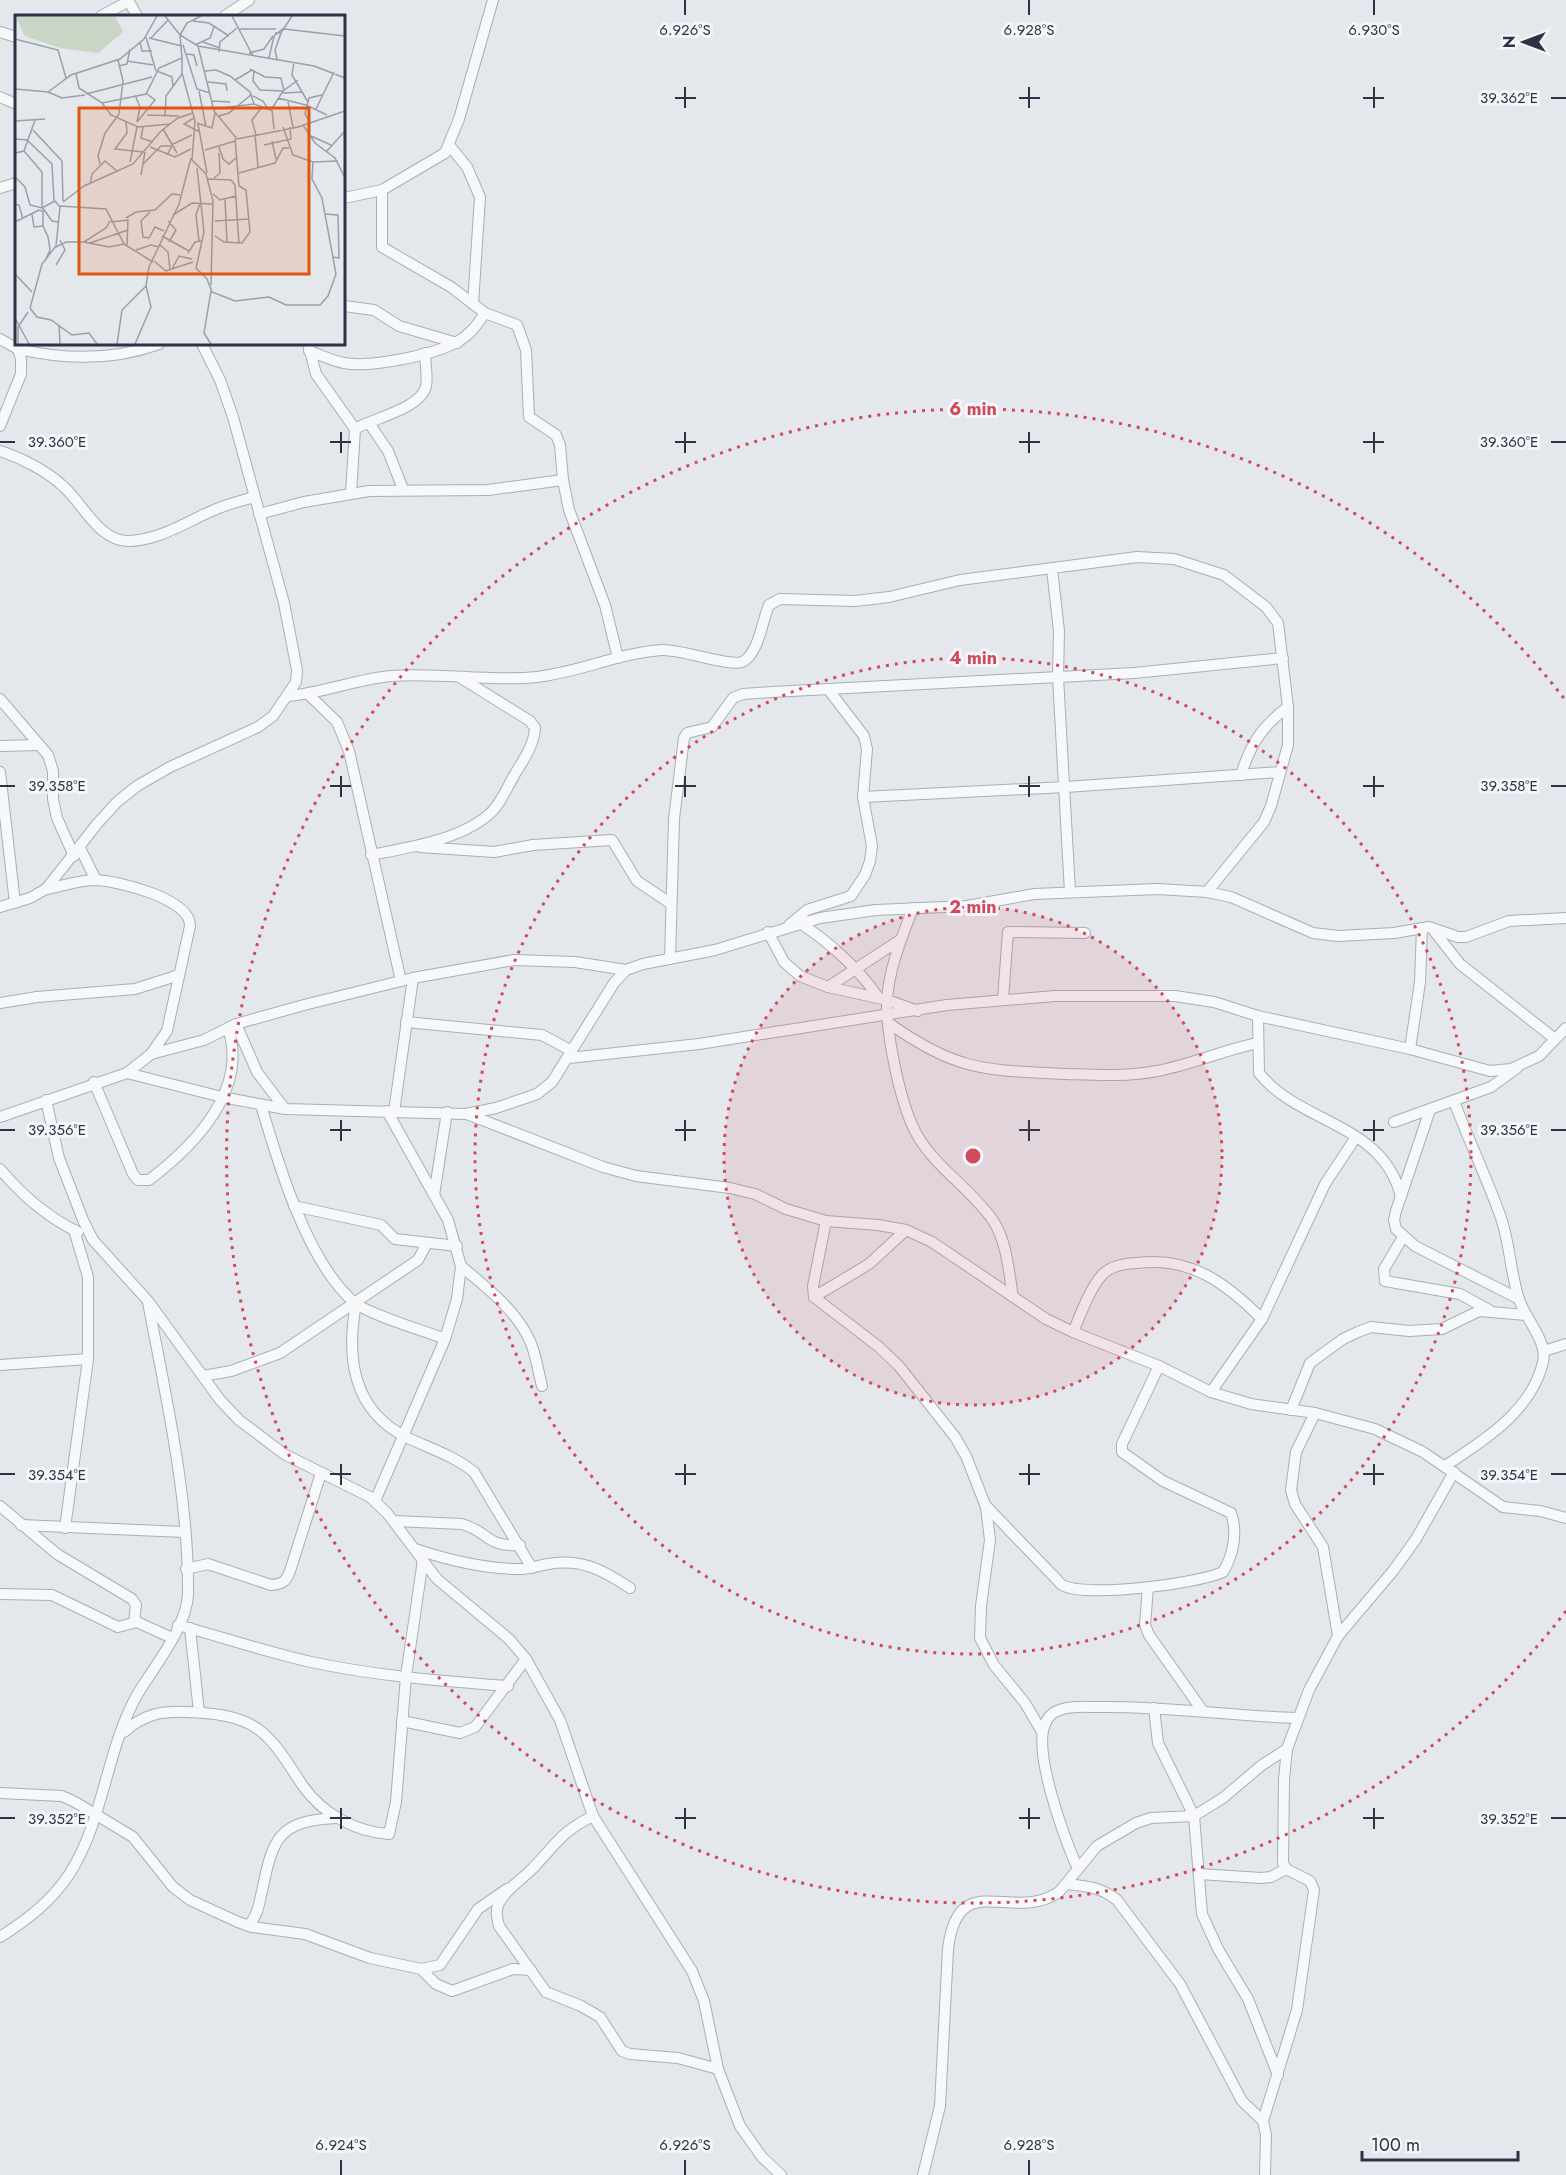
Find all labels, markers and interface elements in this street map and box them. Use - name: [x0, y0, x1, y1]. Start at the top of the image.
- north arrow: [1494, 12, 1554, 72]
- inset map: [15, 15, 345, 345]
- text: 6.926°S: [659, 19, 711, 41]
- text: 6.928°S: [1004, 19, 1054, 41]
- text: 6.930°S: [1348, 19, 1400, 41]
- text: N: [1498, 36, 1521, 48]
- text: 39.362°E: [1480, 87, 1538, 109]
- text: 6 min: [949, 396, 997, 422]
- text: 39.360°E: [28, 431, 86, 453]
- text: 39.360°E: [1480, 431, 1538, 453]
- text: 4 min: [949, 645, 997, 671]
- text: 39.358°E: [28, 775, 86, 797]
- text: 39.358°E: [1480, 775, 1538, 797]
- text: 2 min: [949, 894, 997, 920]
- text: 39.356°E: [28, 1119, 86, 1141]
- text: 39.356°E: [1480, 1119, 1538, 1141]
- centre of rings: [963, 1146, 983, 1166]
- text: 39.354°E: [28, 1464, 86, 1486]
- text: 39.354°E: [1480, 1464, 1538, 1486]
- text: 39.352°E: [28, 1808, 86, 1830]
- text: 39.352°E: [1480, 1808, 1538, 1830]
- scale bar: [1362, 2124, 1518, 2162]
- text: 100 m: [1371, 2132, 1420, 2158]
- text: 6.924°S: [315, 2134, 367, 2156]
- text: 6.926°S: [659, 2134, 711, 2156]
- text: 6.928°S: [1004, 2134, 1054, 2156]

